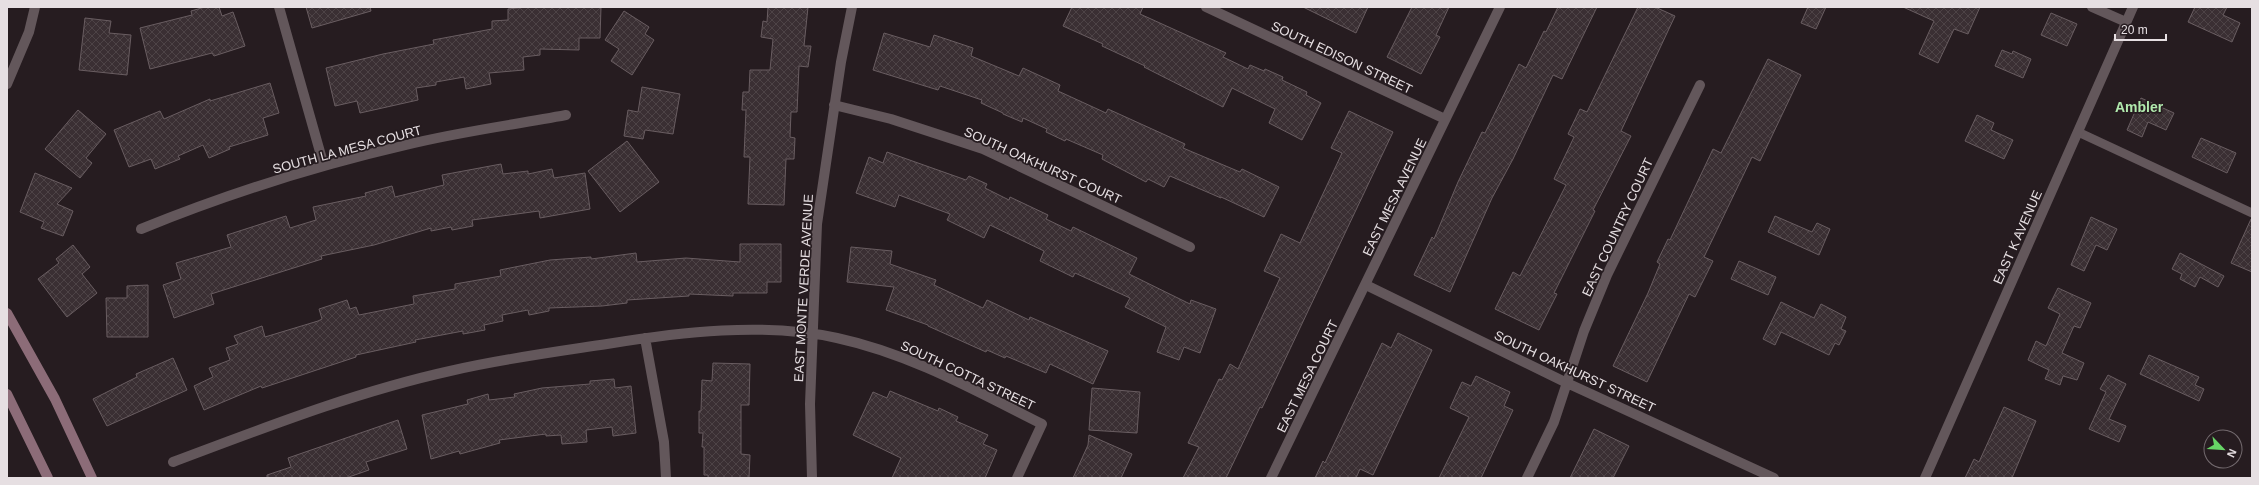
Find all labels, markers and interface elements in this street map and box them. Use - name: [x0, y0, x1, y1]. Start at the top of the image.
- scale bar: [2115, 16, 2166, 42]
- street label: SOUTH EDISON STREET: [1269, 18, 1415, 97]
- text: 20 m: [2121, 23, 2148, 37]
- district label: Ambler: [2115, 99, 2164, 115]
- street label: SOUTH LA MESA COURT: [271, 122, 423, 177]
- street label: SOUTH OAKHURST COURT: [962, 124, 1124, 207]
- street label: EAST MESA AVENUE: [1359, 136, 1430, 258]
- street label: EAST COUNTRY COURT: [1579, 156, 1656, 299]
- street label: EAST K AVENUE: [1990, 188, 2045, 287]
- street label: EAST MONTE VERDE AVENUE: [791, 193, 816, 382]
- street label: EAST MESA COURT: [1274, 318, 1341, 435]
- street label: SOUTH OAKHURST STREET: [1492, 327, 1658, 415]
- street label: SOUTH COTTA STREET: [898, 338, 1037, 413]
- north arrow: [2203, 429, 2243, 469]
- text: N: [2225, 447, 2239, 459]

